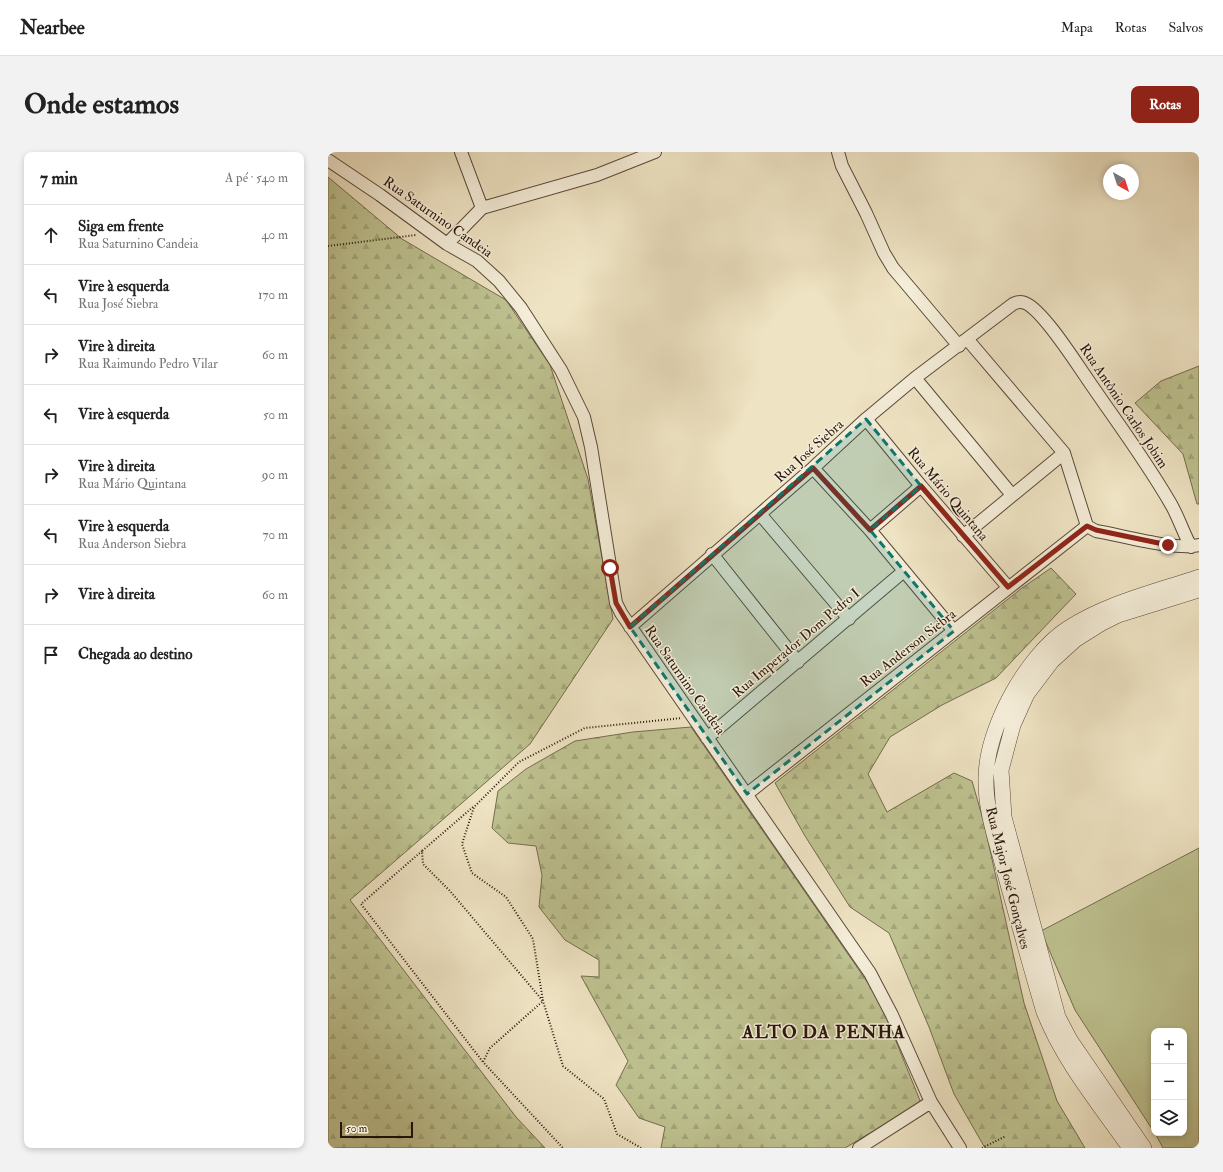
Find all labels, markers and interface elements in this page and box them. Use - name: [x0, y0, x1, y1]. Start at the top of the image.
- text: Nearbee: [20, 16, 85, 40]
- text: Mapa: [1061, 19, 1093, 36]
- text: Rotas: [1115, 19, 1146, 36]
- text: Salvos: [1168, 19, 1203, 36]
- button: Rotas: [1131, 86, 1199, 123]
- text: Onde estamos: [24, 87, 179, 122]
- north arrow: [1103, 164, 1139, 200]
- text: 7 min: [40, 168, 78, 189]
- text: A pé · 540 m: [225, 170, 288, 186]
- street label: Rua Saturnino Candeia: [380, 173, 496, 261]
- text: Siga em frente: [78, 217, 164, 236]
- icon: ahead: [40, 224, 62, 246]
- text: 40 m: [262, 227, 288, 243]
- text: Rua Saturnino Candeia: [78, 236, 198, 252]
- text: Vire à esquerda: [78, 277, 169, 296]
- icon: left: [40, 284, 62, 306]
- text: 170 m: [258, 287, 288, 303]
- text: Rua José Siebra: [78, 296, 158, 312]
- text: Vire à direita: [78, 337, 155, 356]
- street label: Rua Antônio Carlos Jobim: [1076, 341, 1172, 472]
- icon: right: [40, 344, 62, 366]
- text: 60 m: [262, 347, 288, 363]
- text: Rua Raimundo Pedro Vilar: [78, 356, 218, 372]
- icon: left: [40, 404, 62, 426]
- text: Vire à esquerda: [78, 405, 169, 424]
- text: 50 m: [263, 407, 288, 423]
- street label: Rua José Siebra: [771, 416, 847, 486]
- street label: Rua Mário Quintana: [904, 444, 992, 544]
- text: Vire à direita: [78, 457, 155, 476]
- icon: right: [40, 464, 62, 486]
- text: 90 m: [262, 467, 288, 483]
- text: Rua Mário Quintana: [78, 476, 186, 492]
- text: Vire à esquerda: [78, 517, 169, 536]
- icon: left: [40, 524, 62, 546]
- text: 70 m: [263, 527, 288, 543]
- text: Rua Anderson Siebra: [78, 536, 186, 552]
- route end: [1159, 536, 1177, 554]
- route start: [601, 559, 619, 577]
- icon: right: [40, 584, 62, 606]
- text: Vire à direita: [78, 585, 155, 604]
- street label: Rua Imperador Dom Pedro I: [729, 585, 864, 702]
- text: 60 m: [262, 587, 288, 603]
- street label: Rua Anderson Siebra: [857, 605, 959, 691]
- street label: Rua Saturnino Candeia: [641, 622, 729, 738]
- icon: arrive: [40, 644, 62, 666]
- text: Chegada ao destino: [78, 645, 193, 664]
- street label: Rua Major José Gonçalves: [982, 805, 1034, 951]
- district label: ALTO DA PENHA: [741, 1021, 906, 1044]
- map controls: [1151, 1028, 1187, 1136]
- button: +: [1151, 1028, 1187, 1064]
- button: −: [1151, 1064, 1187, 1100]
- button: layers: [1151, 1100, 1187, 1136]
- scale bar: [340, 1120, 413, 1139]
- text: 50 m: [346, 1122, 367, 1135]

